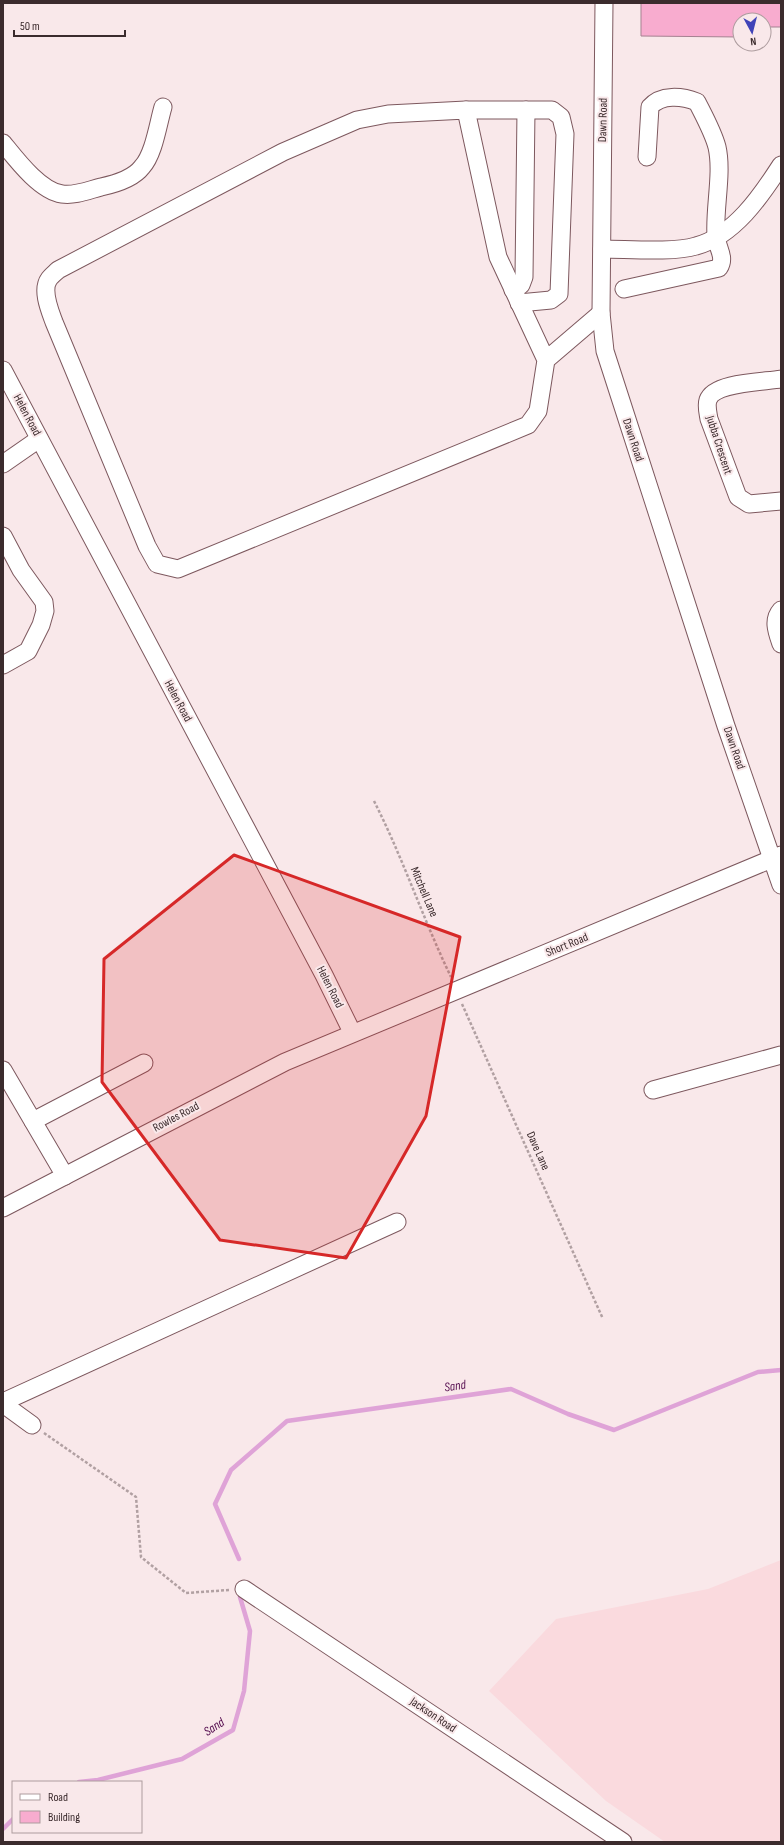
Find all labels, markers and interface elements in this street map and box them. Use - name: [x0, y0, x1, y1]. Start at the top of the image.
- scale bar: [14, 12, 125, 38]
- north arrow: [732, 12, 772, 52]
- text: 50 m: [20, 19, 40, 34]
- text: N: [749, 35, 757, 48]
- street label: Dawn Road: [595, 98, 611, 142]
- street label: Helen Road: [10, 392, 44, 438]
- street label: Jubba Crescent: [702, 413, 736, 476]
- street label: Dawn Road: [619, 417, 647, 463]
- street label: Helen Road: [161, 678, 195, 724]
- street label: Dawn Road: [720, 725, 748, 771]
- street label: Mitchell Lane: [407, 865, 441, 920]
- street label: Short Road: [544, 930, 590, 960]
- street label: Helen Road: [313, 964, 347, 1010]
- street label: Rowles Road: [150, 1099, 202, 1135]
- street label: Dave Lane: [523, 1129, 553, 1173]
- water label: Sand: [443, 1376, 467, 1395]
- street label: Jackson Road: [406, 1694, 459, 1736]
- water label: Sand: [201, 1714, 228, 1740]
- legend: [12, 1781, 142, 1833]
- text: Road: [48, 1790, 68, 1805]
- text: Building: [48, 1810, 80, 1825]

